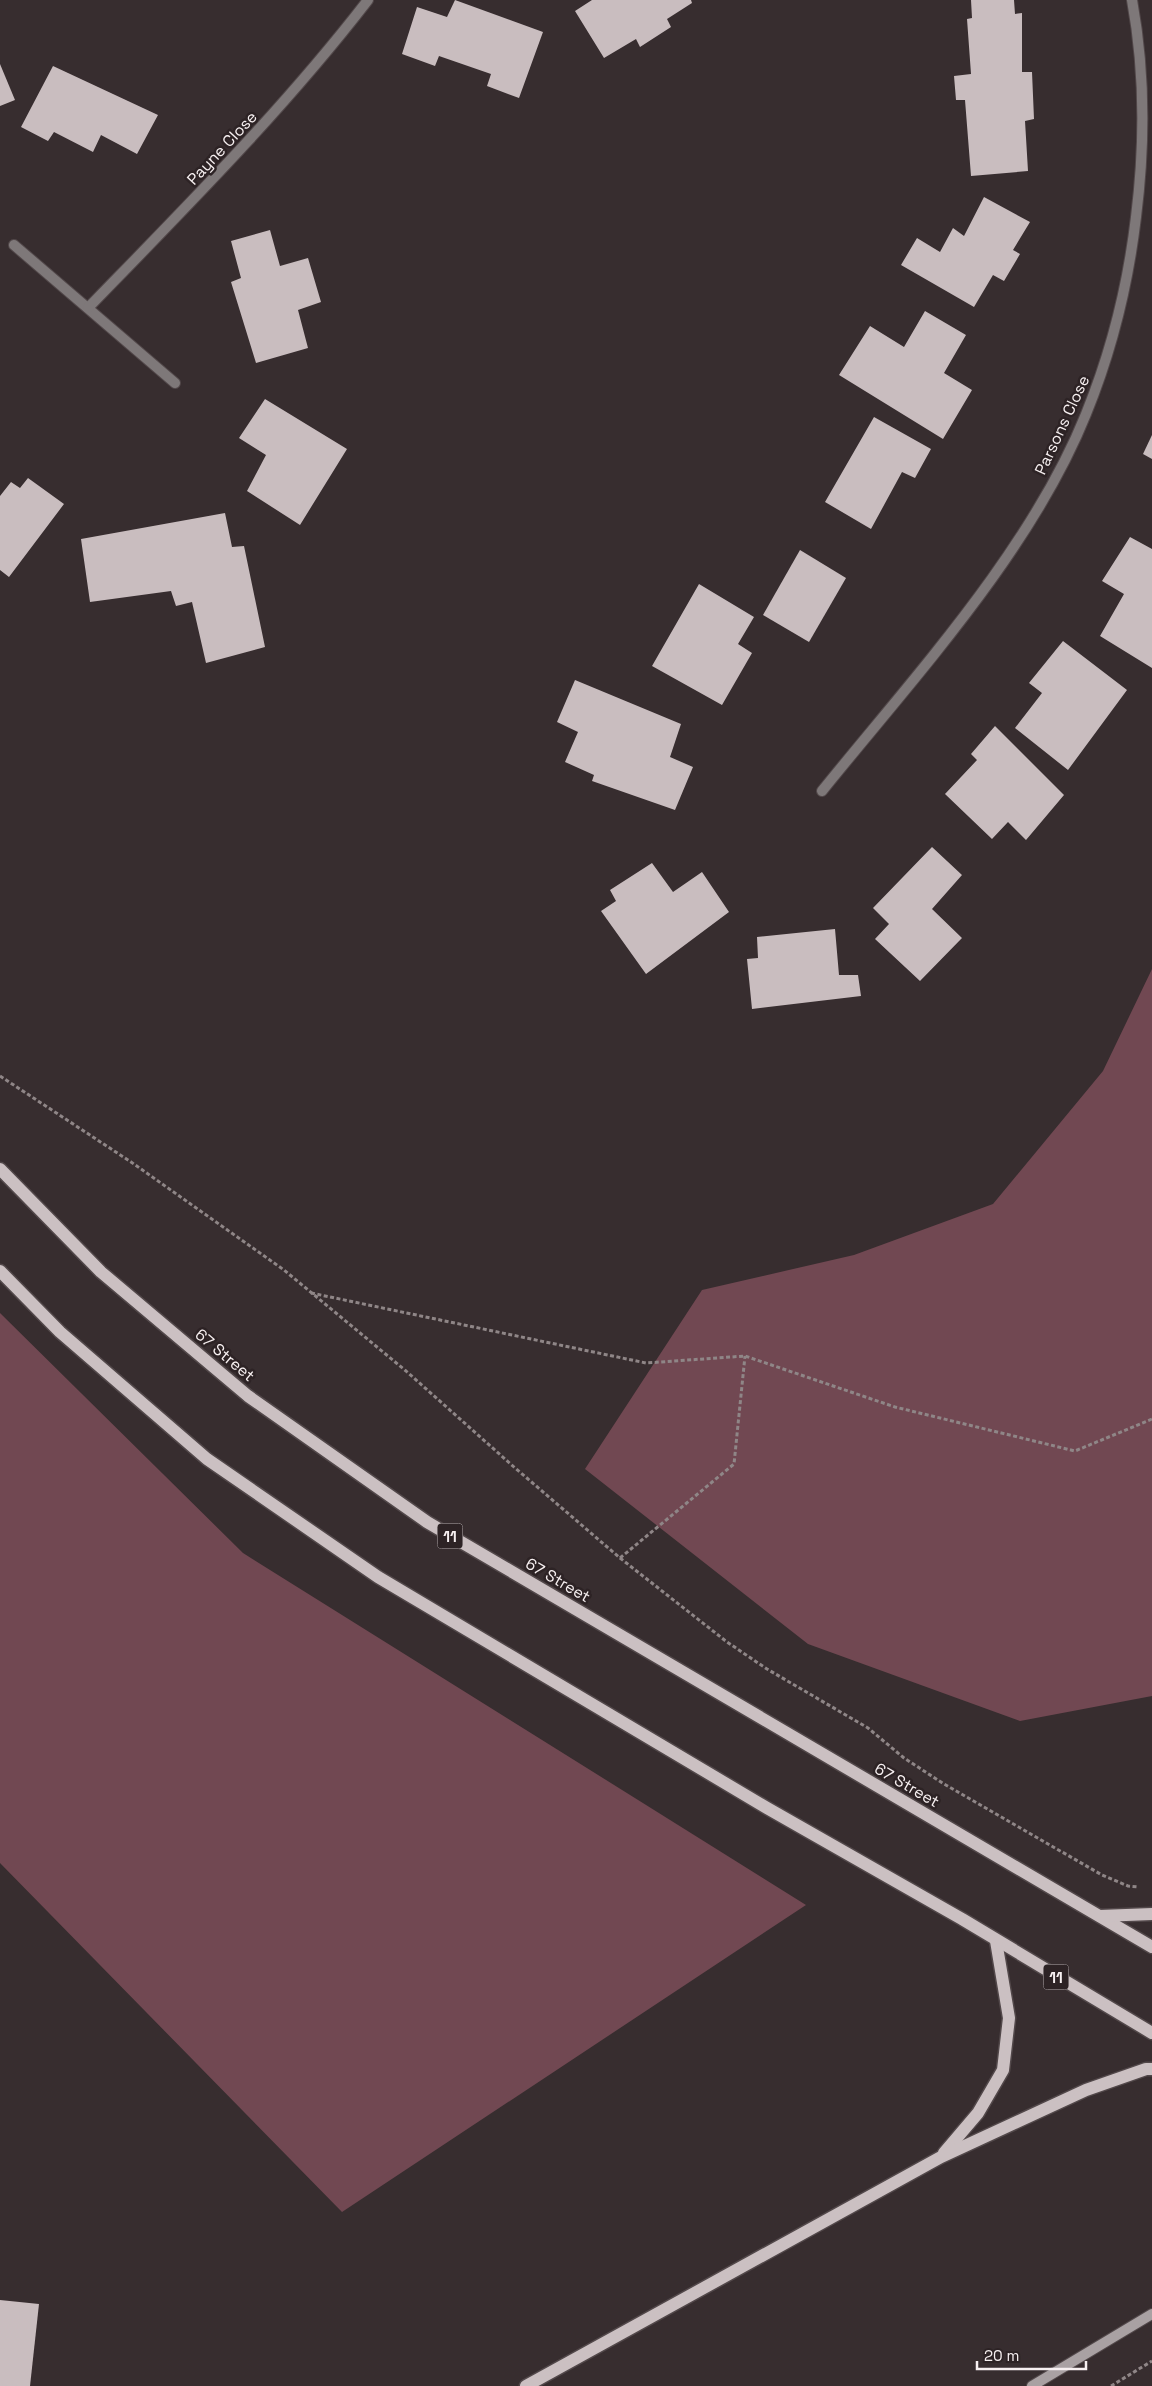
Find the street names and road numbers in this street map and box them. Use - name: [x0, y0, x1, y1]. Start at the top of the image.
- street label: Payne Close: [182, 107, 262, 189]
- street label: Parsons Close: [1030, 372, 1094, 478]
- street label: 67 Street: [191, 1324, 259, 1386]
- road number: 11: [438, 1524, 462, 1548]
- street label: 67 Street: [522, 1553, 594, 1607]
- street label: 67 Street: [871, 1758, 943, 1812]
- road number: 11: [1044, 1964, 1068, 1990]

